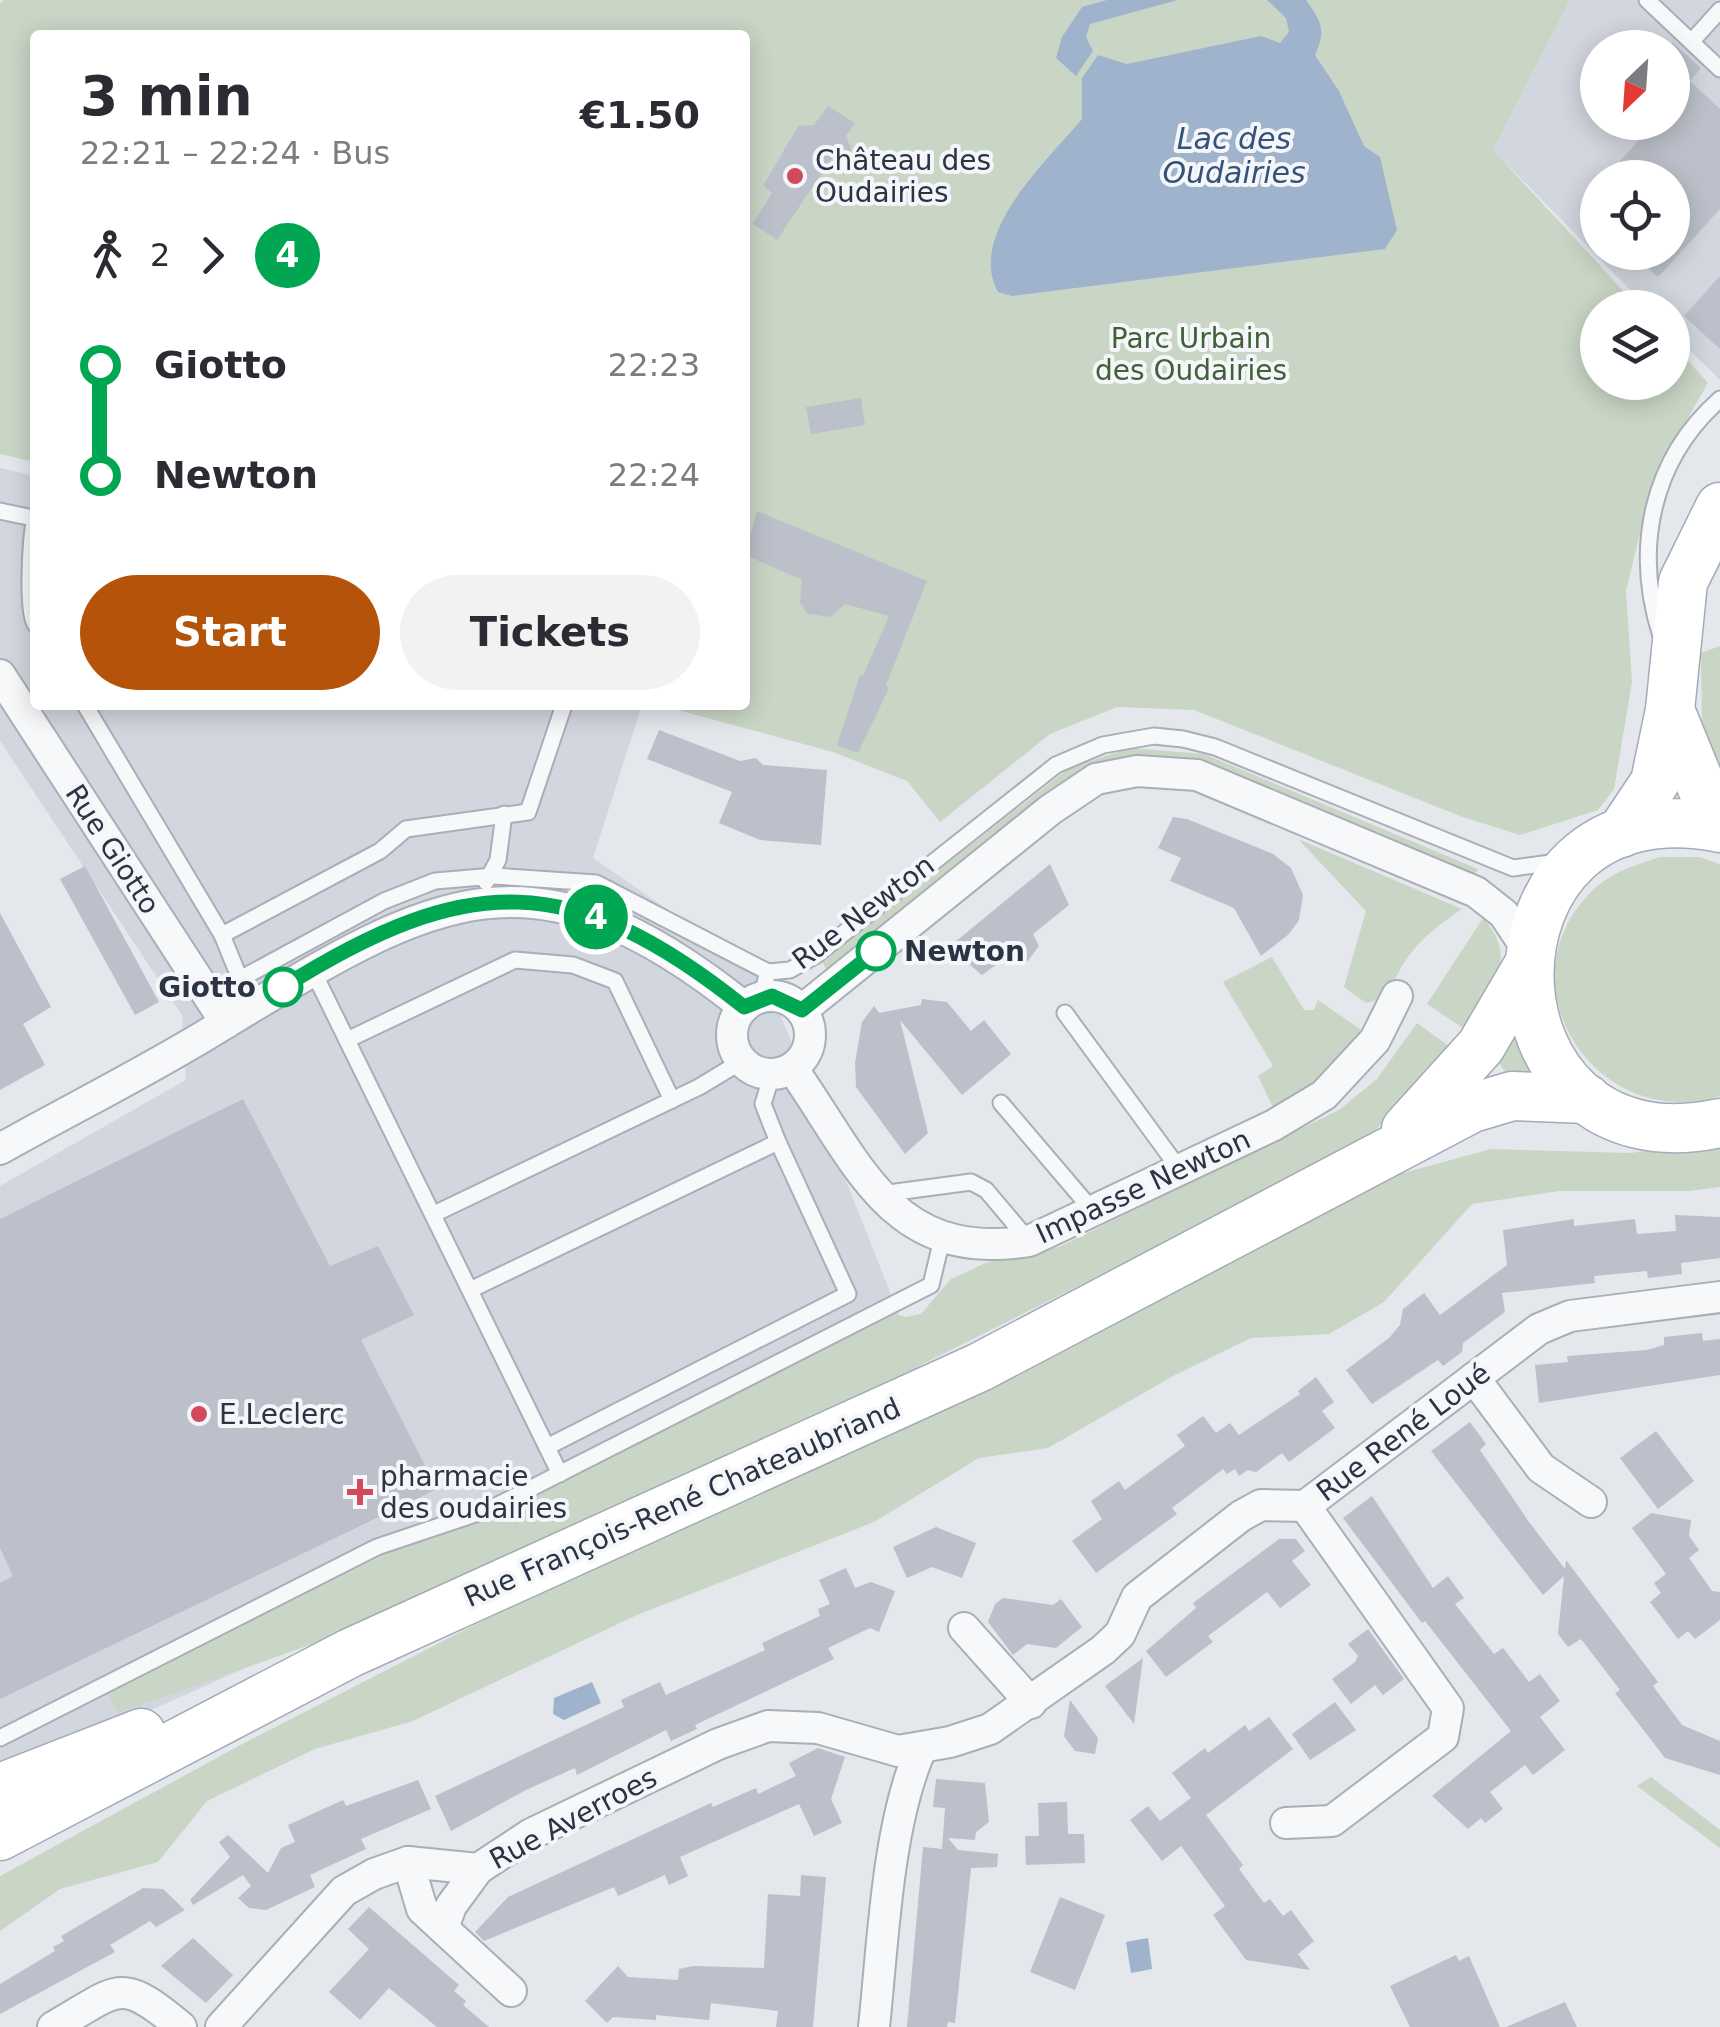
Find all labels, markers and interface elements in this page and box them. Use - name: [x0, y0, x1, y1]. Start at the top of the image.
- north arrow: [1580, 30, 1690, 140]
- map controls: [1580, 30, 1690, 400]
- text: 3 min: [80, 64, 253, 128]
- text: €1.50: [580, 93, 700, 137]
- water label: Lac des Oudairies: [1162, 121, 1306, 190]
- text: 22:21 – 22:24 · Bus: [80, 134, 390, 172]
- place label: Château des Oudairies: [815, 144, 991, 209]
- button: locate: [1580, 160, 1690, 270]
- marker: Château des Oudairies: [784, 165, 806, 187]
- icon: walk: [80, 228, 135, 283]
- icon: forward: [185, 228, 240, 283]
- text: 4: [275, 235, 300, 275]
- text: 2: [150, 236, 170, 274]
- button: layers: [1580, 290, 1690, 400]
- park label: Parc Urbain des Oudairies: [1095, 322, 1287, 387]
- text: Giotto: [154, 343, 287, 387]
- text: 22:23: [608, 346, 700, 384]
- text: Newton: [154, 453, 318, 497]
- text: 22:24: [608, 456, 700, 494]
- button: Start: [80, 575, 380, 690]
- button: Tickets: [400, 575, 700, 690]
- street label: Rue Giotto: [59, 778, 167, 920]
- street label: Rue Newton: [786, 848, 941, 976]
- line badge: 4: [564, 884, 628, 950]
- text: 4: [584, 897, 608, 937]
- marker: Newton: [857, 932, 895, 970]
- place label: Newton: [904, 935, 1025, 968]
- marker: Giotto: [264, 968, 302, 1006]
- place label: Giotto: [158, 971, 256, 1004]
- street label: Impasse Newton: [1031, 1122, 1256, 1251]
- street label: Rue René Loué: [1310, 1356, 1497, 1508]
- street label: Rue François-René Chateaubriand: [459, 1391, 905, 1614]
- place label: E.Leclerc: [219, 1398, 345, 1431]
- marker: E.Leclerc: [188, 1403, 210, 1425]
- place label: pharmacie des oudairies: [380, 1460, 567, 1525]
- marker: pharmacie des oudairies: [349, 1481, 371, 1503]
- street label: Rue Averroes: [484, 1761, 662, 1876]

